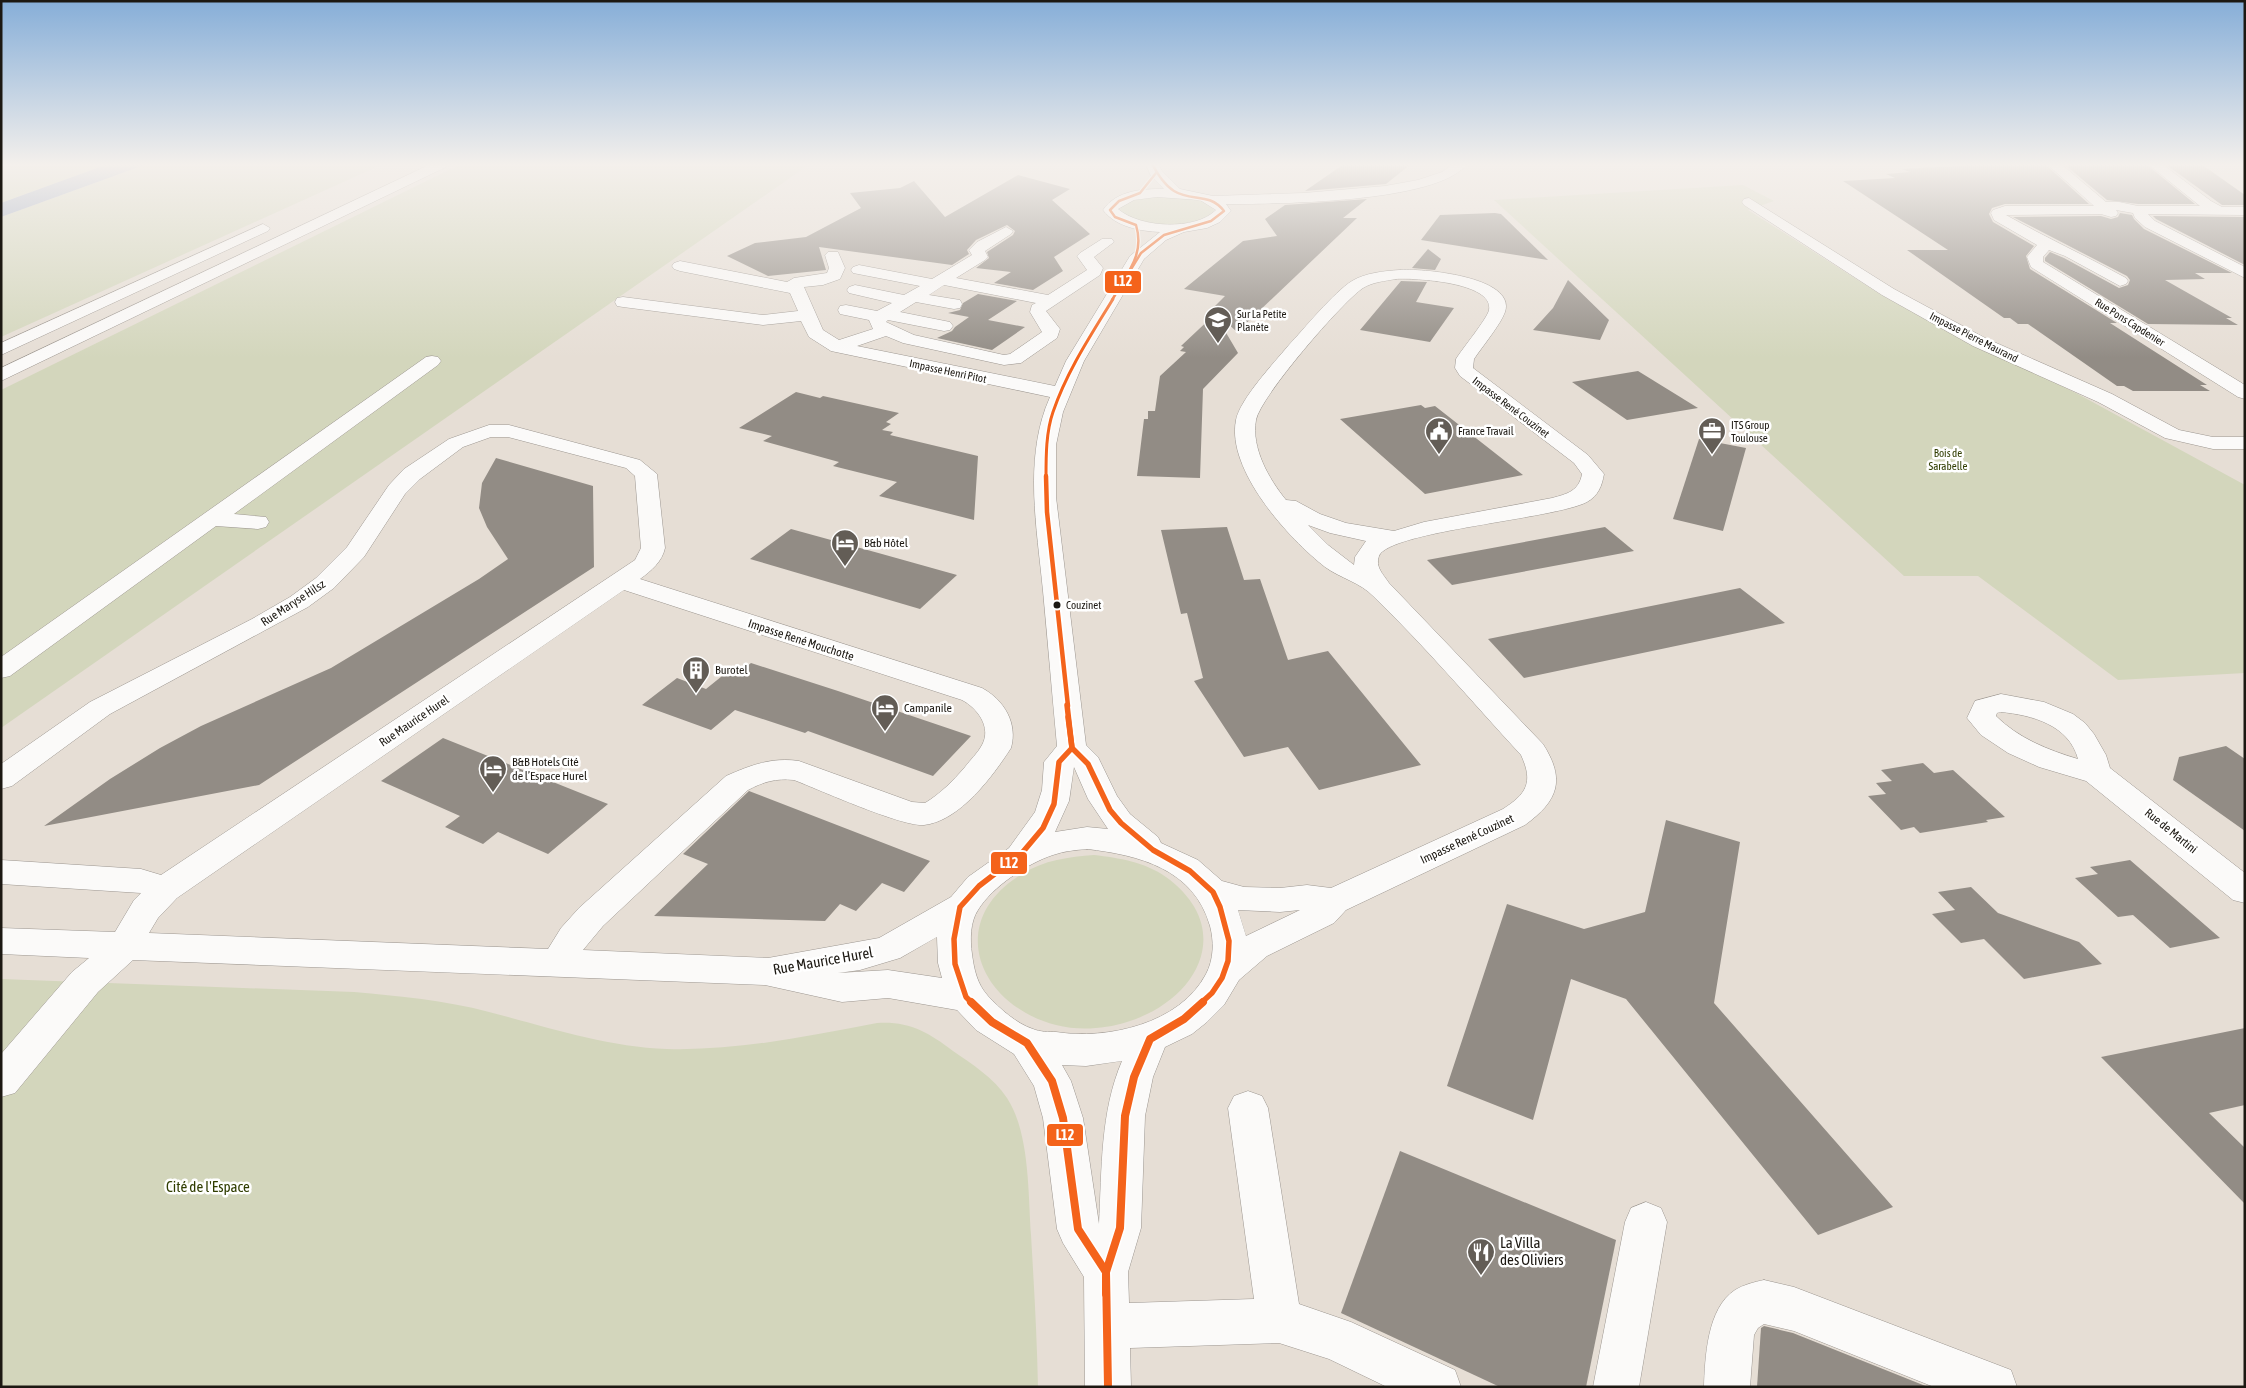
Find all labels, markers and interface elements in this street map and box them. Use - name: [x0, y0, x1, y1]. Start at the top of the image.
- line badge: L12: [1104, 270, 1142, 294]
- text: L12: [1114, 273, 1133, 289]
- street label: Rue Pons Capdenier: [2093, 296, 2168, 349]
- school or university icon: Sur La Petite Planète: [1203, 305, 1233, 344]
- place label: Sur La Petite Planète: [1237, 308, 1287, 333]
- street label: Impasse Pierre Maurand: [1928, 310, 2020, 364]
- street label: Impasse Henri Pitot: [908, 357, 988, 385]
- street label: Impasse René Couzinet: [1470, 374, 1552, 440]
- public building icon: France Travail: [1424, 416, 1454, 455]
- office icon: ITS Group Toulouse: [1697, 416, 1727, 455]
- place label: ITS Group Toulouse: [1731, 419, 1770, 444]
- place label: France Travail: [1458, 425, 1514, 437]
- park label: Bois de Sarabelle: [1929, 447, 1967, 472]
- hotel icon: B&b Hôtel: [830, 528, 860, 567]
- place label: B&b Hôtel: [864, 536, 909, 550]
- street label: Rue Maryse Hilsz: [258, 577, 328, 629]
- place label: Couzinet: [1066, 599, 1101, 611]
- marker: Couzinet: [1052, 600, 1062, 610]
- street label: Impasse René Mouchotte: [746, 616, 856, 664]
- building icon: Burotel: [681, 655, 711, 694]
- place label: Burotel: [715, 663, 748, 677]
- street label: Rue Maurice Hurel: [376, 692, 452, 749]
- hotel icon: Campanile: [870, 693, 900, 732]
- place label: Campanile: [904, 701, 952, 715]
- hotel icon: B&B Hotels Cité de l’Espace Hurel: [478, 754, 508, 793]
- place label: B&B Hotels Cité de l’Espace Hurel: [512, 755, 588, 783]
- street label: Rue de Martini: [2142, 806, 2200, 856]
- street label: Impasse René Couzinet: [1418, 811, 1516, 867]
- line badge: L12: [990, 851, 1028, 875]
- text: L12: [1000, 855, 1019, 871]
- street label: Rue Maurice Hurel: [772, 943, 874, 978]
- line badge: L12: [1046, 1123, 1084, 1147]
- text: L12: [1056, 1127, 1075, 1143]
- park label: Cité de l'Espace: [166, 1178, 250, 1195]
- place label: La Villa des Oliviers: [1500, 1234, 1564, 1268]
- restaurant icon: La Villa des Oliviers: [1466, 1237, 1496, 1276]

